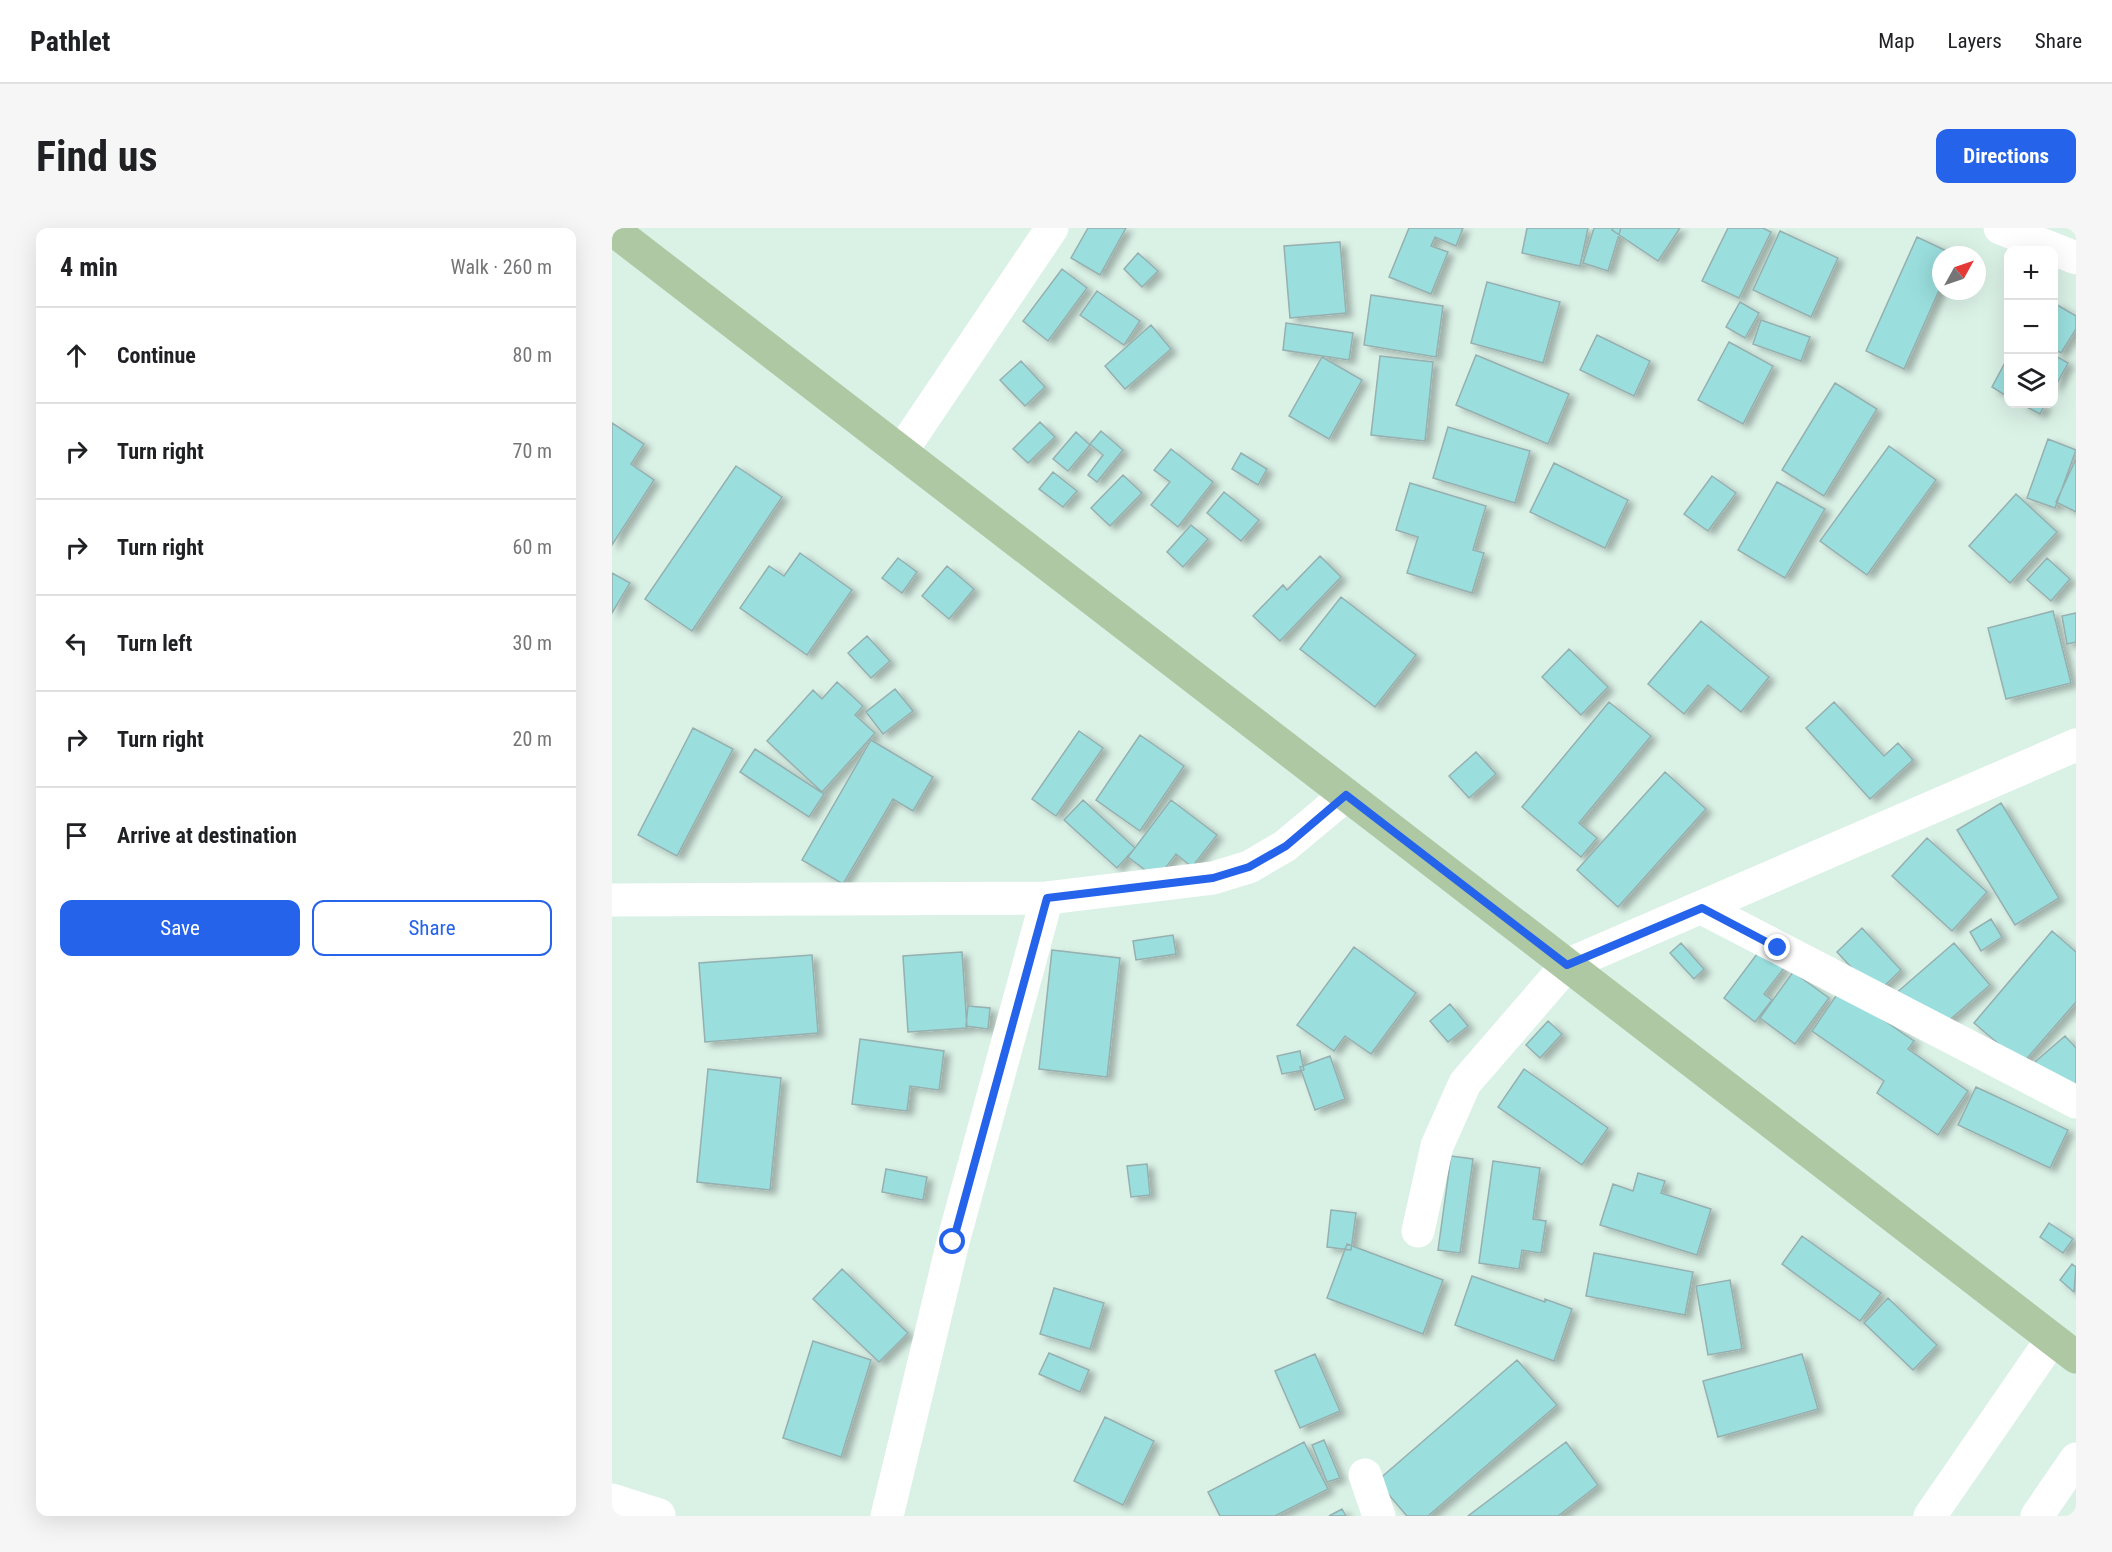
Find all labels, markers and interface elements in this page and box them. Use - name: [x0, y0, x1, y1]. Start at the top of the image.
- text: Pathlet: [30, 25, 110, 58]
- text: Map: [1878, 29, 1915, 53]
- text: Layers: [1948, 29, 2002, 53]
- text: Share: [2035, 29, 2082, 53]
- button: Directions: [1936, 129, 2076, 183]
- text: Find us: [36, 132, 157, 181]
- north arrow: [1932, 246, 1986, 300]
- map controls: [2004, 246, 2058, 408]
- button: +: [2004, 246, 2058, 300]
- text: 4 min: [60, 252, 118, 282]
- text: Walk · 260 m: [451, 255, 552, 279]
- button: −: [2004, 300, 2058, 354]
- icon: ahead: [60, 339, 93, 372]
- text: Continue: [117, 343, 196, 368]
- text: 80 m: [513, 343, 552, 367]
- button: layers: [2004, 354, 2058, 408]
- icon: right: [60, 435, 93, 468]
- text: Turn right: [117, 439, 204, 464]
- text: 70 m: [513, 439, 552, 463]
- icon: right: [60, 531, 93, 564]
- text: Turn right: [117, 535, 204, 560]
- text: 60 m: [513, 535, 552, 559]
- icon: left: [60, 627, 93, 660]
- text: Turn left: [117, 631, 192, 656]
- text: 30 m: [513, 631, 552, 655]
- icon: right: [60, 723, 93, 756]
- text: Turn right: [117, 727, 204, 752]
- text: 20 m: [513, 727, 552, 751]
- icon: arrive: [60, 819, 93, 852]
- text: Arrive at destination: [117, 823, 297, 848]
- button: Save: [60, 900, 300, 956]
- button: Share: [312, 900, 552, 956]
- route end: [1764, 934, 1790, 960]
- route start: [939, 1228, 965, 1254]

